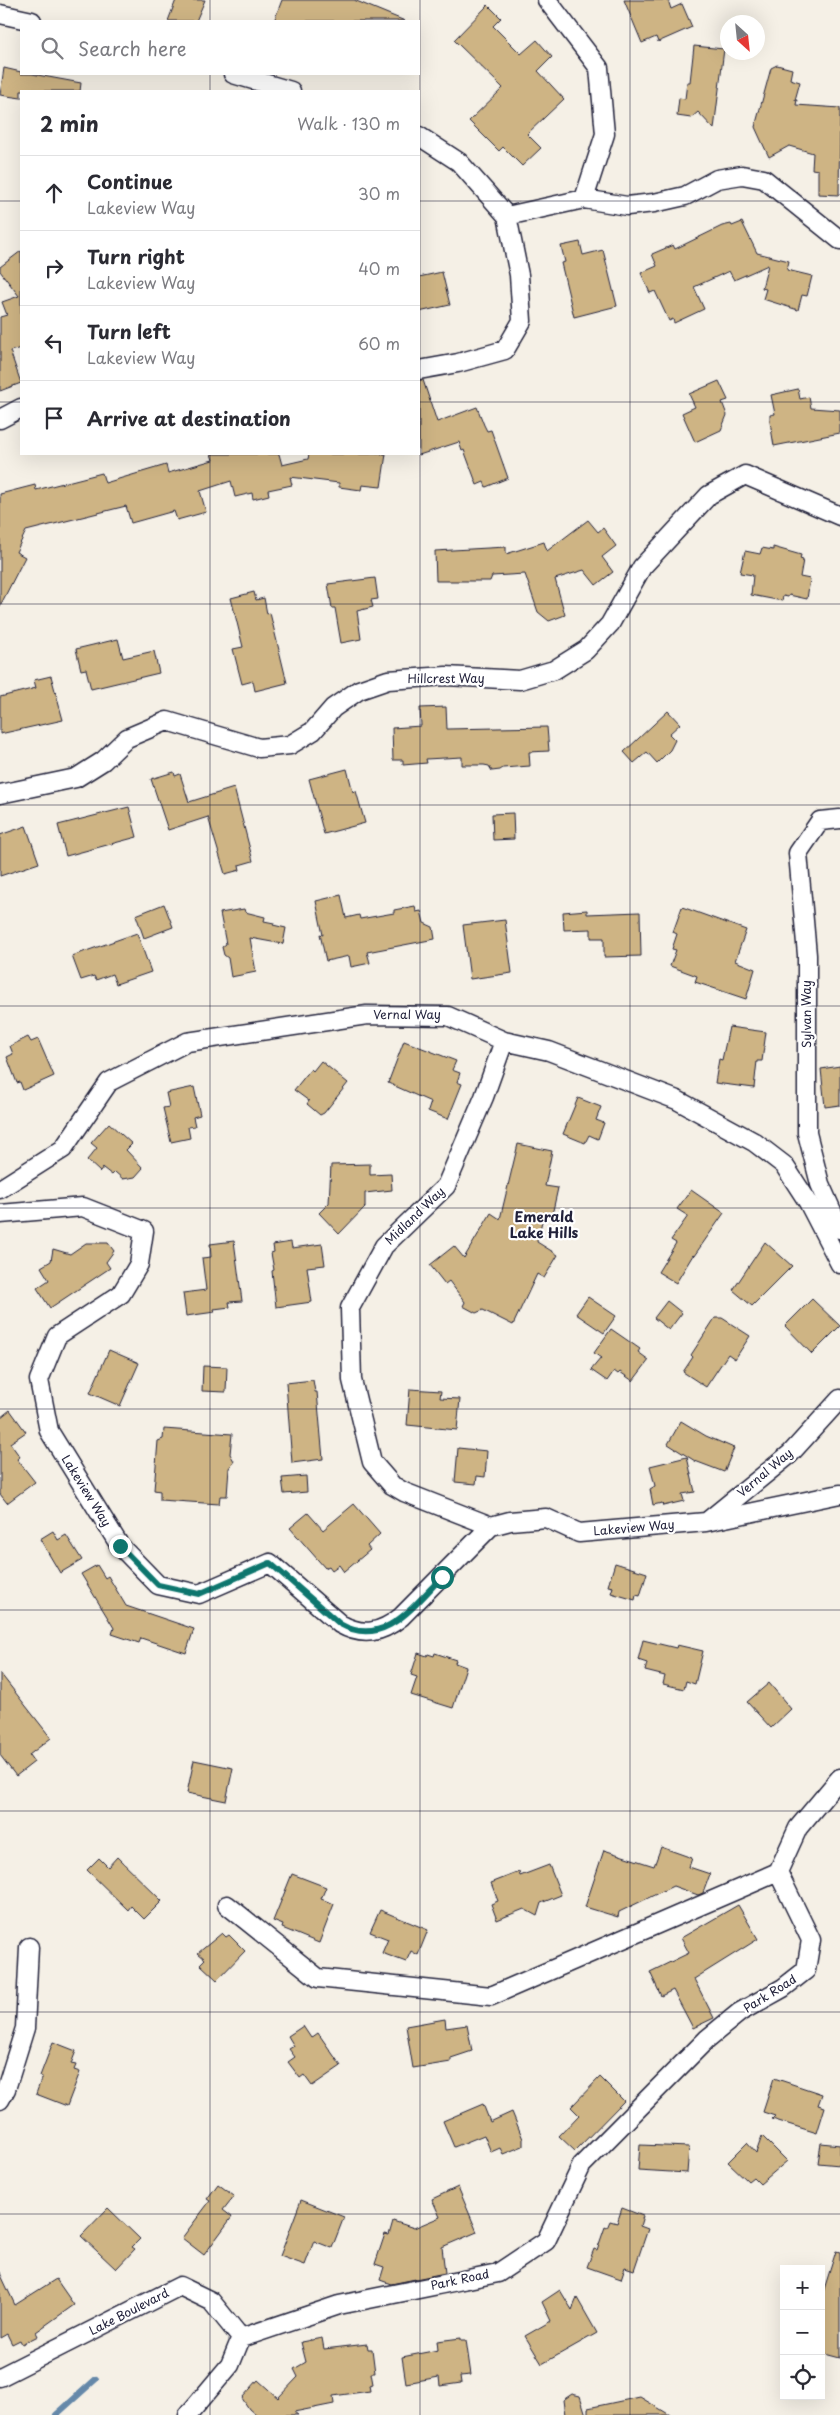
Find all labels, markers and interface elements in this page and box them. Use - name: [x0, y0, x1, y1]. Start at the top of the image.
- north arrow: [720, 15, 765, 60]
- search box: [20, 20, 420, 75]
- icon: search: [38, 34, 66, 62]
- text: Search here: [78, 34, 187, 62]
- text: 2 min: [40, 107, 99, 139]
- text: Walk · 130 m: [297, 111, 400, 135]
- text: Continue: [87, 167, 173, 195]
- icon: ahead: [40, 179, 68, 207]
- text: 30 m: [358, 181, 400, 205]
- text: Lakeview Way: [87, 195, 195, 219]
- text: Turn right: [87, 242, 185, 270]
- icon: right: [40, 254, 68, 282]
- text: 40 m: [358, 256, 400, 280]
- text: Lakeview Way: [87, 270, 195, 294]
- text: Turn left: [87, 317, 171, 345]
- icon: left: [40, 329, 68, 357]
- text: 60 m: [358, 331, 400, 355]
- text: Lakeview Way: [87, 345, 195, 369]
- icon: arrive: [40, 404, 68, 432]
- text: Arrive at destination: [87, 404, 291, 432]
- street label: Hillcrest Way: [407, 669, 485, 687]
- street label: Sylvan Way: [797, 980, 815, 1048]
- street label: Vernal Way: [373, 1005, 441, 1023]
- street label: Midland Way: [380, 1182, 448, 1248]
- district label: Emerald Lake Hills: [510, 1206, 579, 1243]
- street label: Vernal Way: [733, 1444, 796, 1501]
- street label: Lakeview Way: [58, 1451, 116, 1530]
- street label: Lakeview Way: [593, 1514, 675, 1540]
- route end: [109, 1535, 132, 1558]
- route start: [431, 1566, 454, 1589]
- street label: Park Road: [739, 1970, 799, 2017]
- street label: Park Road: [429, 2264, 491, 2294]
- map controls: [780, 2265, 825, 2400]
- button: +: [780, 2265, 825, 2310]
- street label: Lake Boulevard: [86, 2283, 172, 2339]
- button: −: [780, 2310, 825, 2355]
- button: locate: [780, 2355, 825, 2400]

